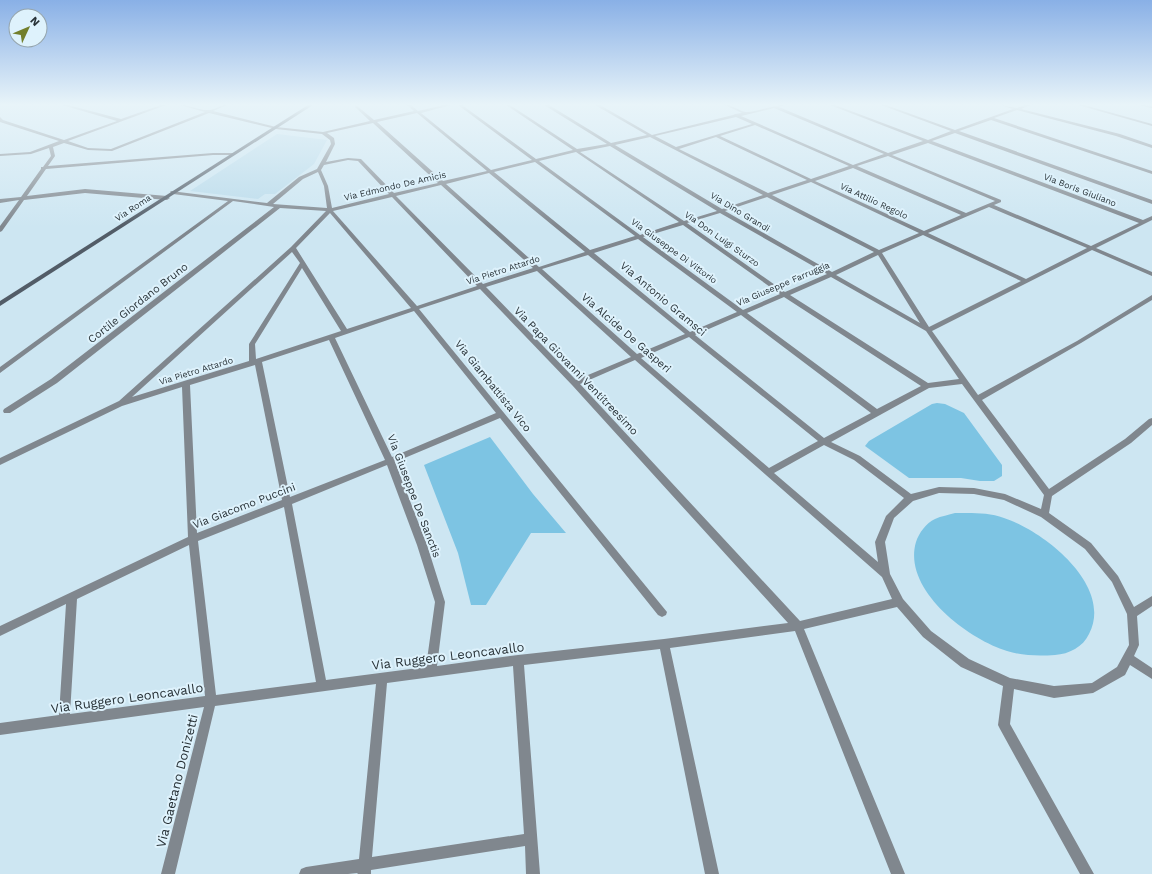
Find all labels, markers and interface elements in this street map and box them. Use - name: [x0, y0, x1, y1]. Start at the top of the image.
- north arrow: [8, 8, 48, 48]
- text: N: [27, 14, 42, 29]
- street label: Via Edmondo De Amicis: [343, 169, 447, 203]
- street label: Via Boris Giuliano: [1042, 172, 1118, 208]
- street label: Via Attilio Regolo: [838, 181, 910, 221]
- street label: Via Dino Grandi: [708, 190, 772, 234]
- street label: Via Roma: [113, 193, 153, 223]
- street label: Via Don Luigi Sturzo: [683, 209, 761, 269]
- street label: Via Giuseppe Di Vittorio: [629, 216, 719, 286]
- street label: Via Pietro Attardo: [465, 253, 541, 287]
- street label: Via Antonio Gramsci: [617, 259, 709, 339]
- street label: Cortile Giordano Bruno: [85, 260, 191, 346]
- street label: Via Giuseppe Farruggia: [735, 260, 831, 308]
- street label: Via Alcide De Gasperi: [578, 290, 674, 376]
- street label: Via Papa Giovanni Ventitreesimo: [511, 304, 641, 438]
- street label: Via Giambattista Vico: [452, 337, 534, 435]
- street label: Via Pietro Attardo: [158, 355, 234, 387]
- street label: Via Giuseppe De Sanctis: [384, 433, 444, 560]
- street label: Via Giacomo Puccini: [191, 480, 297, 532]
- street label: Via Ruggero Leoncavallo: [371, 639, 525, 673]
- street label: Via Ruggero Leoncavallo: [50, 680, 204, 716]
- street label: Via Gaetano Donizetti: [153, 713, 201, 849]

